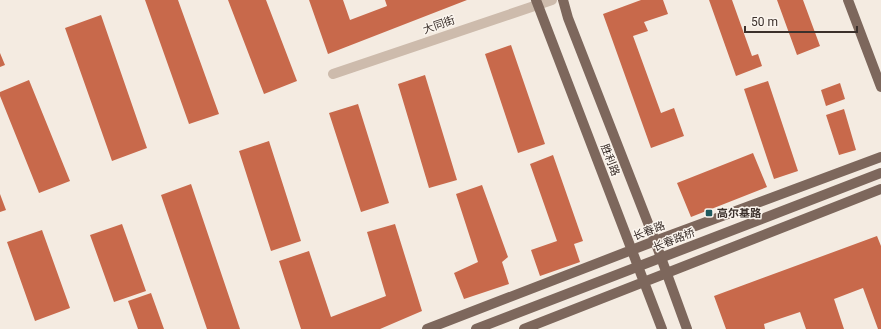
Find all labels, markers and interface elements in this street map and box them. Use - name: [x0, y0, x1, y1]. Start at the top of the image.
- scale bar: [745, 8, 857, 34]
- street label: 大同街: [421, 13, 457, 37]
- text: 50 m: [751, 15, 778, 29]
- street label: 胜利路: [598, 142, 622, 178]
- place label: 高尔基路: [717, 207, 762, 220]
- marker: 高尔基路: [704, 208, 714, 218]
- street label: 长春路: [631, 219, 667, 243]
- street label: 长春路桥: [651, 226, 697, 254]

